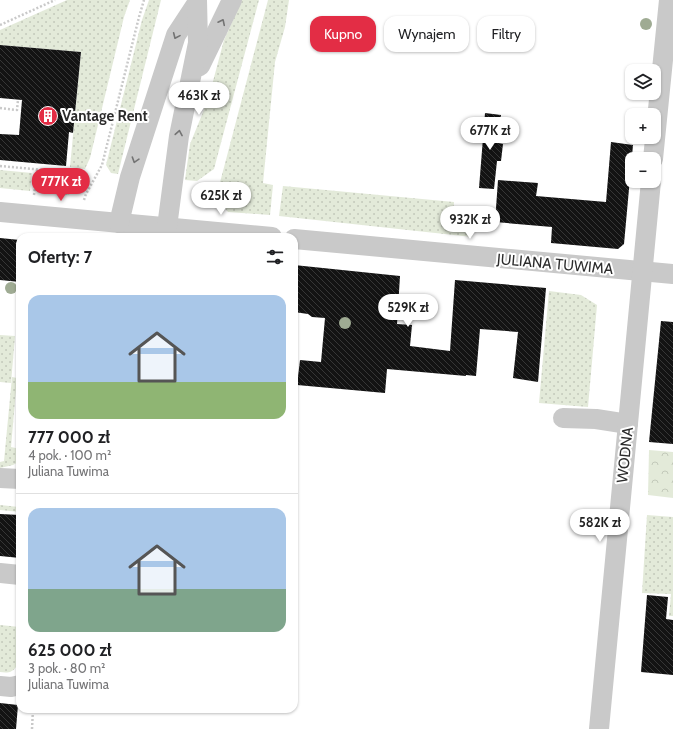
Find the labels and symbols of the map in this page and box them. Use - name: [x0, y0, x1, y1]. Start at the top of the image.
- one-way arrow: [217, 19, 225, 27]
- one-way arrow: [173, 32, 181, 40]
- pin: 463K zł: [162, 82, 236, 116]
- building icon: Vantage Rent: [37, 105, 59, 127]
- place label: Vantage Rent: [62, 107, 148, 125]
- pin: 677K zł: [453, 117, 527, 151]
- one-way arrow: [175, 130, 183, 136]
- one-way arrow: [132, 156, 140, 163]
- pin: 777K zł: [24, 168, 98, 202]
- pin: 625K zł: [184, 182, 258, 216]
- pin: 932K zł: [433, 206, 507, 240]
- street label: JULIANA TUWIMA: [495, 250, 615, 278]
- pin: 529K zł: [371, 294, 445, 328]
- street label: WODNA: [613, 425, 637, 484]
- pin: 582K zł: [563, 509, 637, 543]

